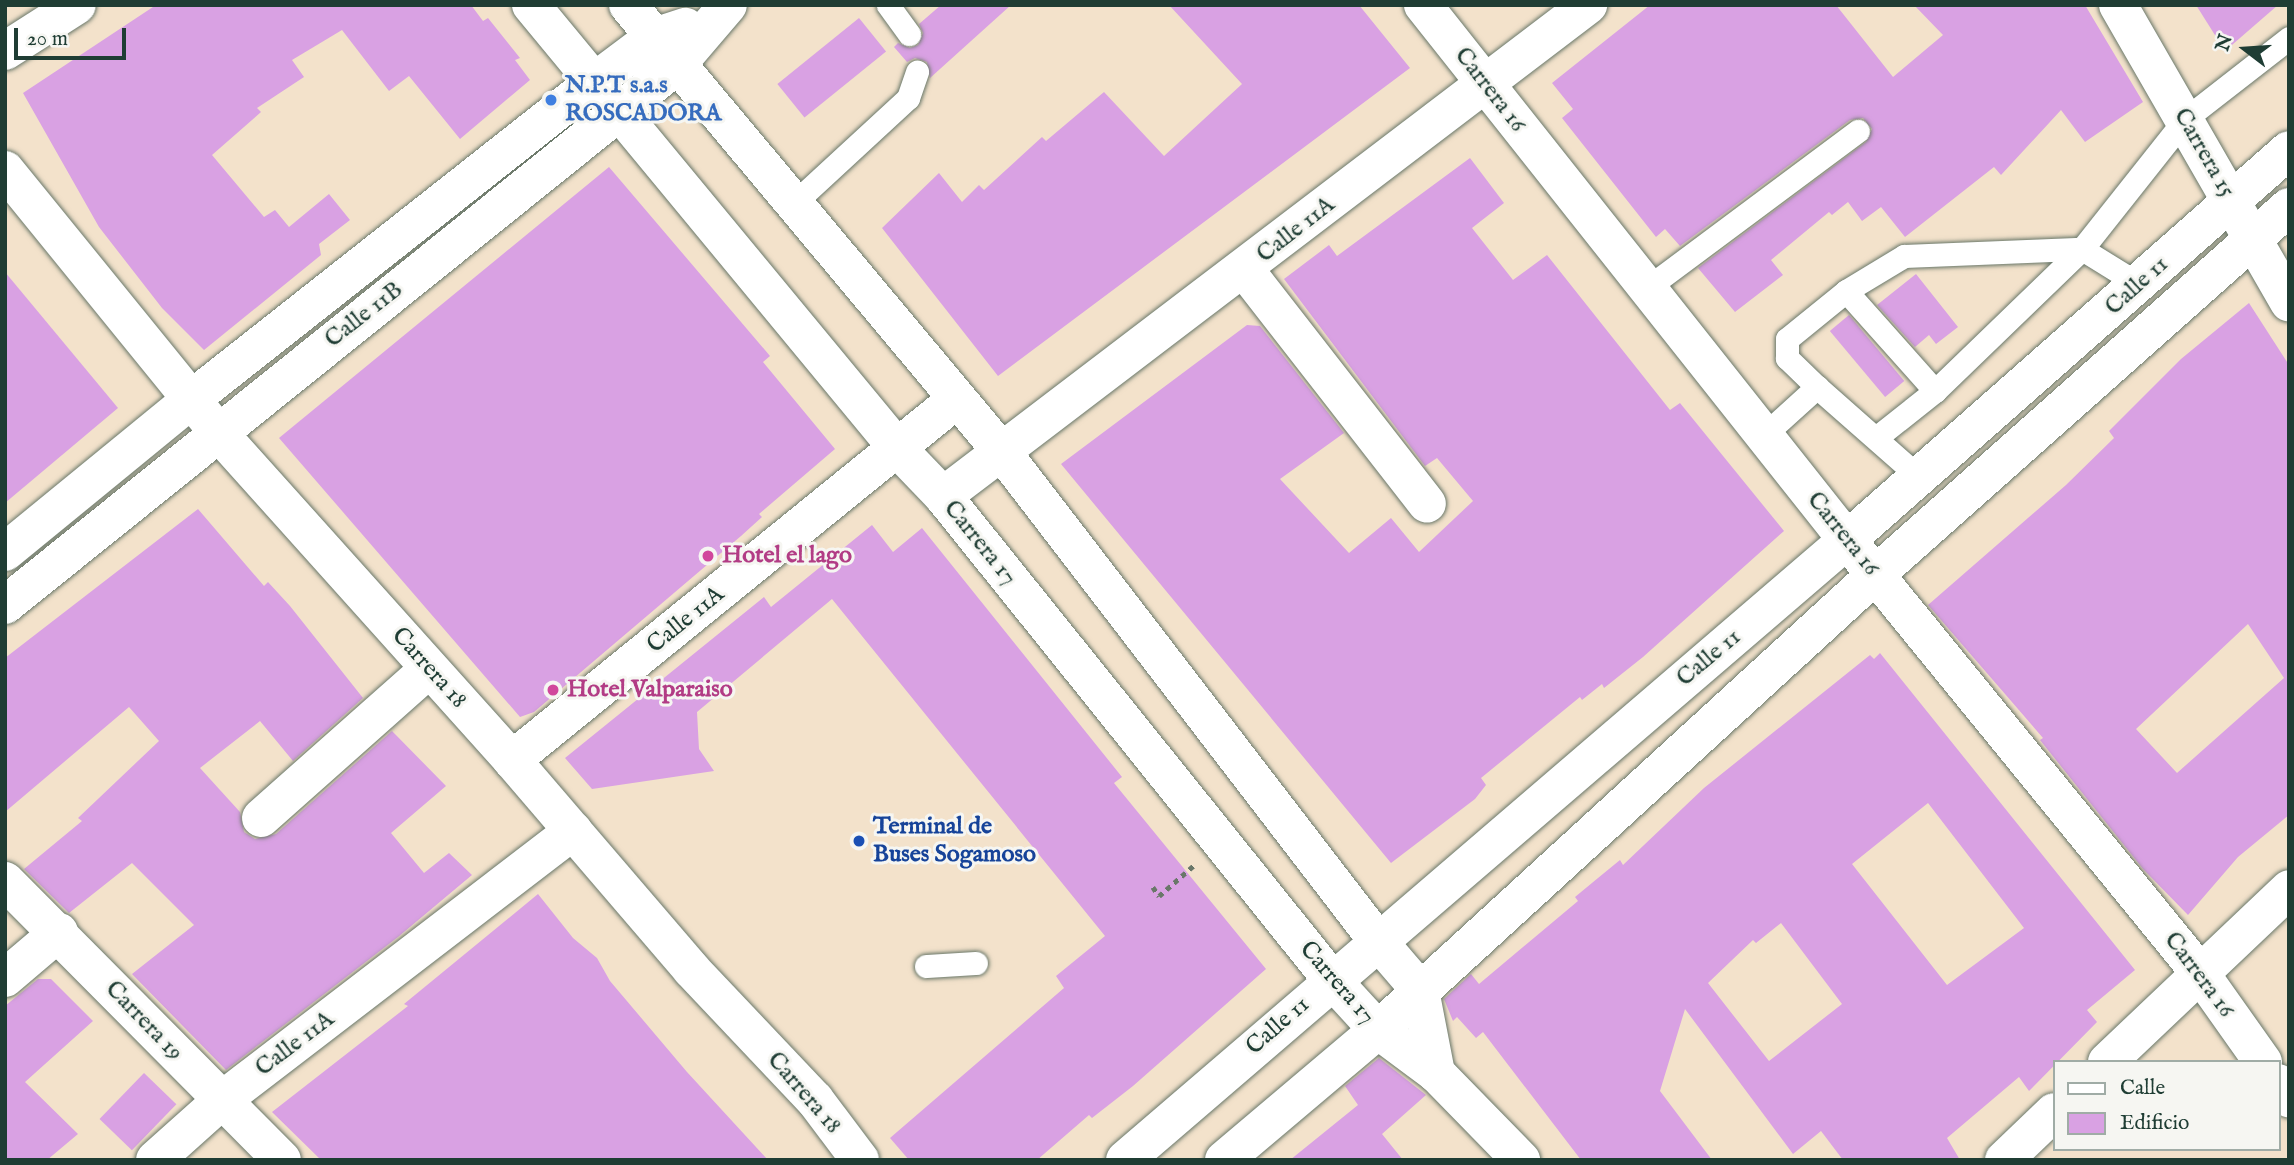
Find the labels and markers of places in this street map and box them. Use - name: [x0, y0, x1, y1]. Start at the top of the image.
- place label: N.P.T s.a.s ROSCADORA: [565, 72, 721, 128]
- marker: N.P.T s.a.s ROSCADORA: [543, 92, 559, 108]
- place label: Hotel el lago: [722, 542, 852, 570]
- marker: Hotel el lago: [700, 548, 716, 564]
- place label: Hotel Valparaiso: [567, 676, 733, 704]
- marker: Hotel Valparaiso: [545, 682, 561, 698]
- place label: Terminal de Buses Sogamoso: [873, 813, 1036, 869]
- marker: Terminal de Buses Sogamoso: [851, 833, 867, 849]

